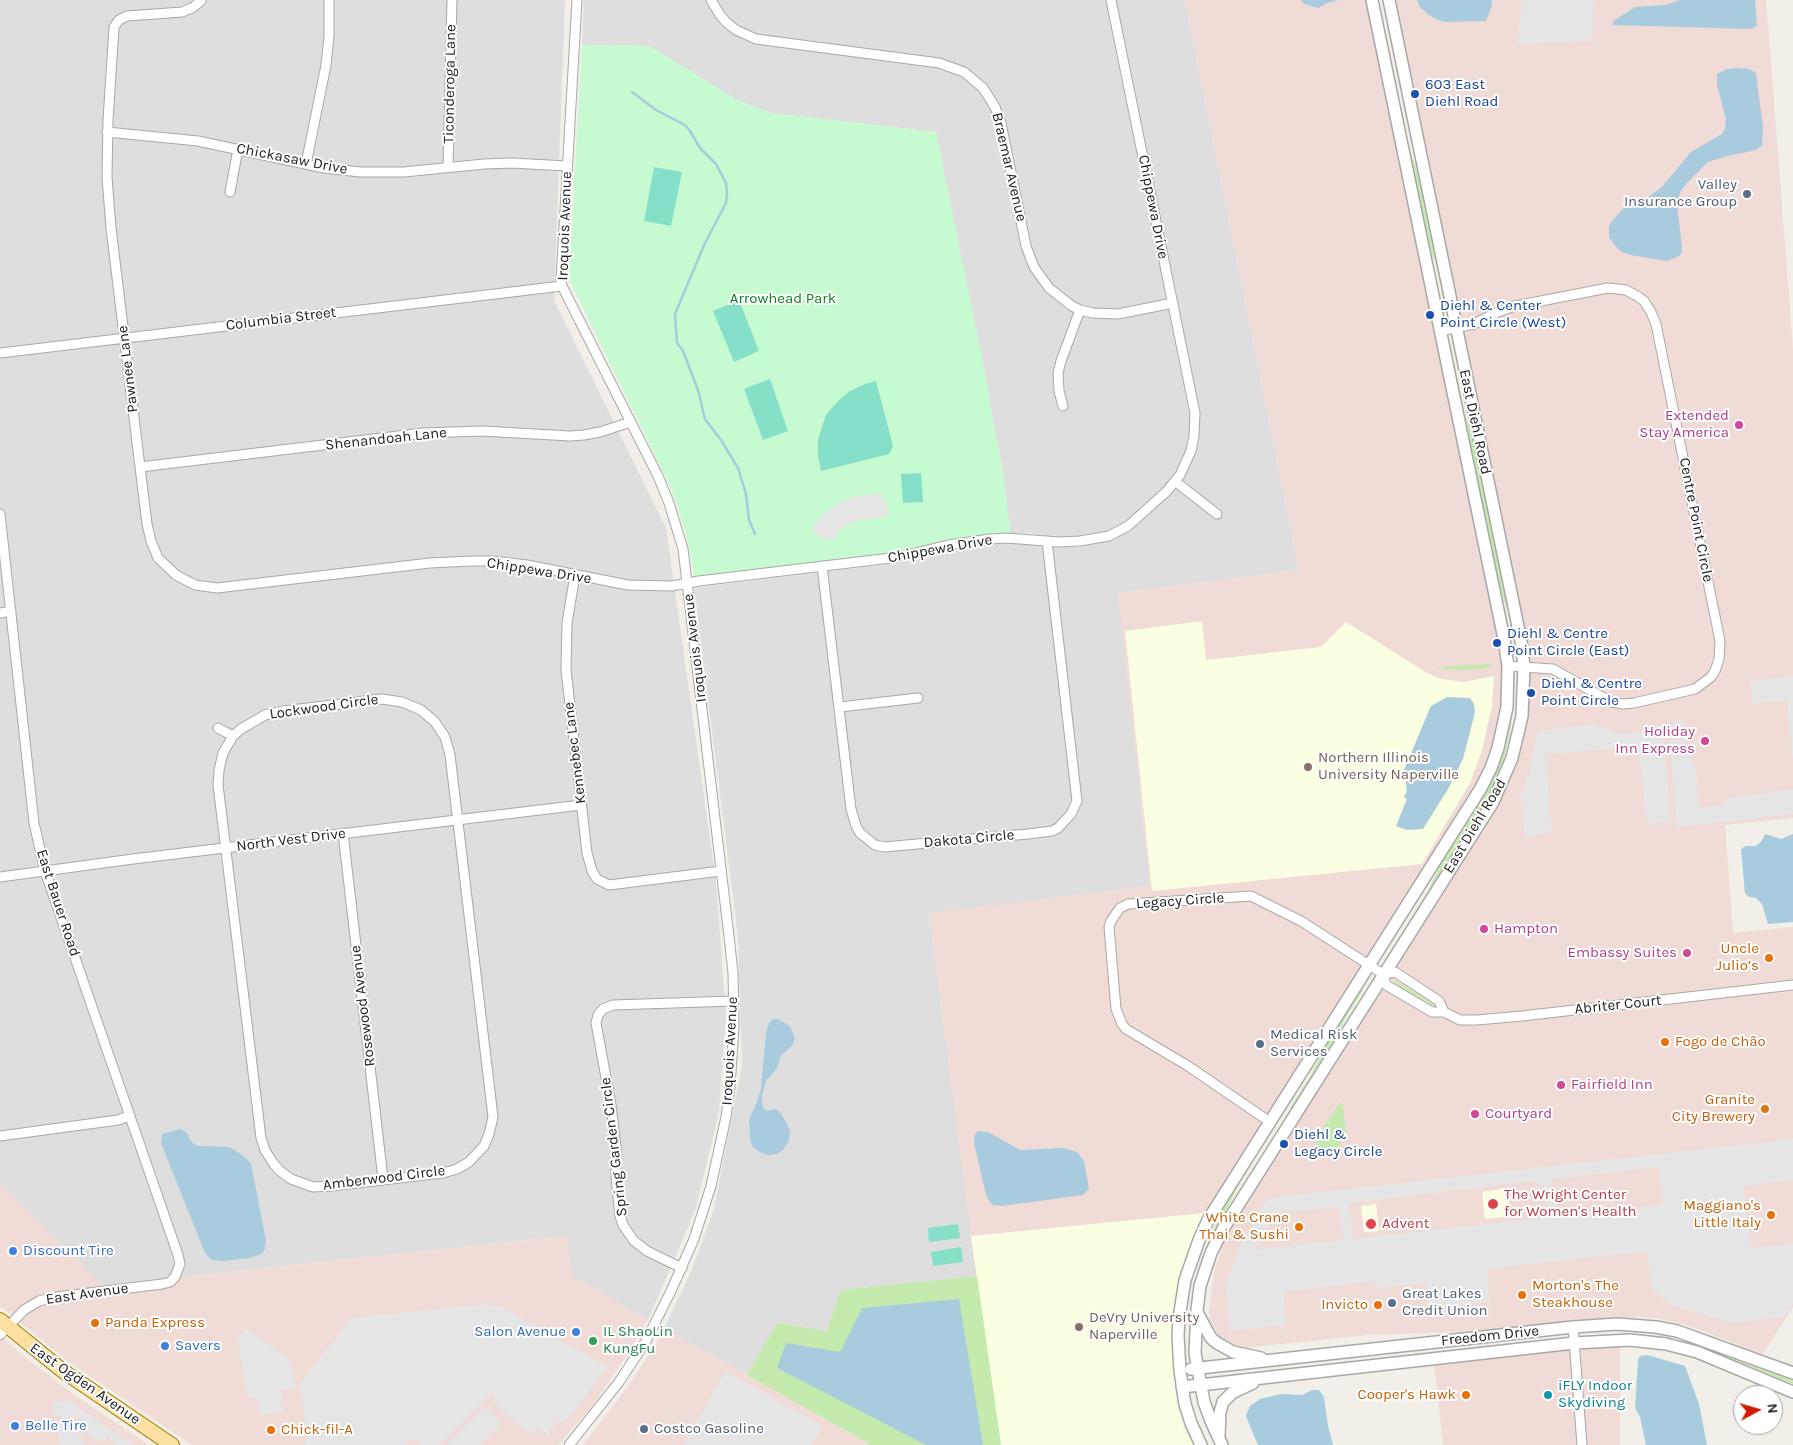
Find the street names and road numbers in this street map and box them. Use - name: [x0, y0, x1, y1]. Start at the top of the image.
- street label: Ticonderoga Lane: [440, 24, 460, 144]
- street label: Braemar Avenue: [988, 111, 1030, 223]
- street label: Chickasaw Drive: [235, 139, 349, 179]
- street label: Chippewa Drive: [1134, 153, 1172, 261]
- street label: Iroquois Avenue: [554, 171, 576, 281]
- street label: Columbia Street: [225, 303, 337, 335]
- street label: Pawnee Lane: [114, 324, 142, 414]
- street label: East Diehl Road: [1455, 368, 1495, 476]
- street label: Shenandoah Lane: [324, 424, 448, 454]
- street label: Centre Point Circle: [1675, 456, 1717, 584]
- street label: Chippewa Drive: [886, 531, 994, 567]
- street label: Chippewa Drive: [485, 554, 593, 588]
- street label: Iroquois Avenue: [679, 593, 711, 703]
- street label: Lockwood Circle: [268, 690, 380, 724]
- street label: Kennebec Lane: [560, 701, 590, 805]
- street label: East Diehl Road: [1440, 775, 1510, 877]
- street label: North Vest Drive: [235, 824, 347, 856]
- street label: Dakota Circle: [923, 826, 1015, 852]
- street label: East Bauer Road: [32, 847, 84, 959]
- street label: Legacy Circle: [1135, 889, 1225, 913]
- street label: Rosewood Avenue: [347, 944, 379, 1068]
- street label: Abriter Court: [1574, 991, 1662, 1019]
- street label: Iroquois Avenue: [718, 996, 742, 1106]
- street label: Spring Garden Circle: [597, 1076, 631, 1218]
- street label: Amberwood Circle: [322, 1162, 446, 1194]
- street label: East Avenue: [45, 1279, 129, 1309]
- street label: Freedom Drive: [1440, 1322, 1540, 1350]
- street label: East Ogden Avenue: [26, 1339, 144, 1429]

